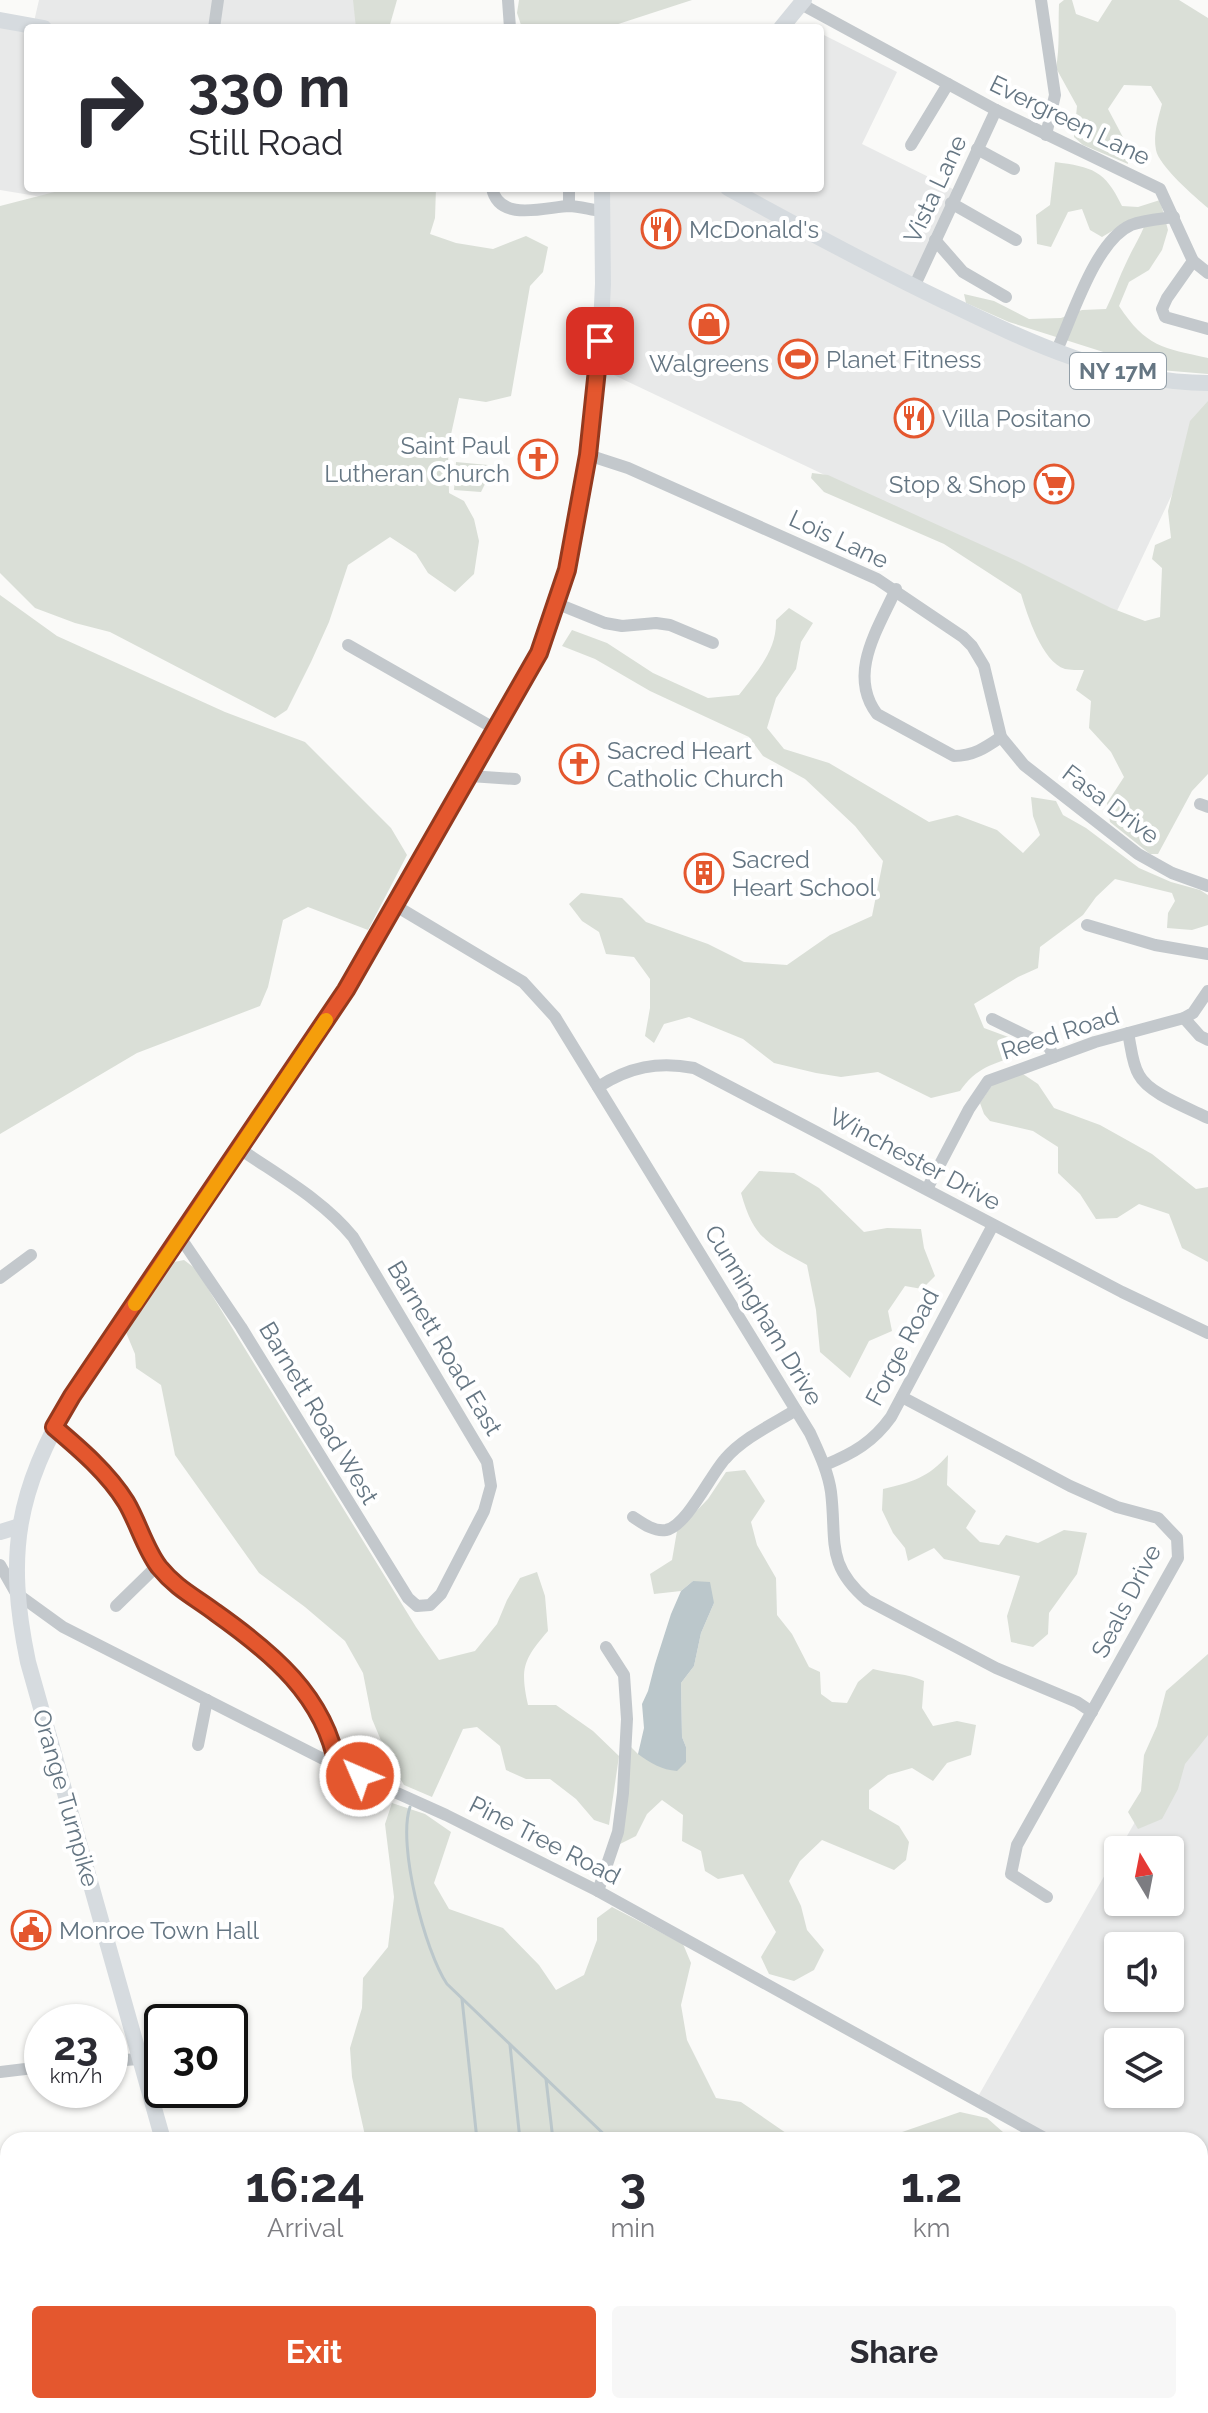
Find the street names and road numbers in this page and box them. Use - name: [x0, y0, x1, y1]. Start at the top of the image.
- street label: Evergreen Lane: [985, 69, 1155, 171]
- street label: Vista Lane: [897, 131, 973, 247]
- road number: NY 17M: [1070, 353, 1166, 389]
- street label: Lois Lane: [785, 503, 893, 575]
- street label: Fasa Drive: [1057, 758, 1165, 850]
- street label: Reed Road: [997, 1000, 1123, 1066]
- street label: Winchester Drive: [824, 1102, 1006, 1216]
- street label: Cunningham Drive: [699, 1220, 829, 1410]
- street label: Barnett Road East: [381, 1255, 509, 1441]
- street label: Forge Road: [859, 1284, 945, 1410]
- street label: Barnett Road West: [253, 1317, 385, 1509]
- street label: Seals Drive: [1085, 1540, 1167, 1662]
- street label: Orange Turnpike: [27, 1706, 105, 1890]
- street label: Pine Tree Road: [464, 1789, 626, 1891]

